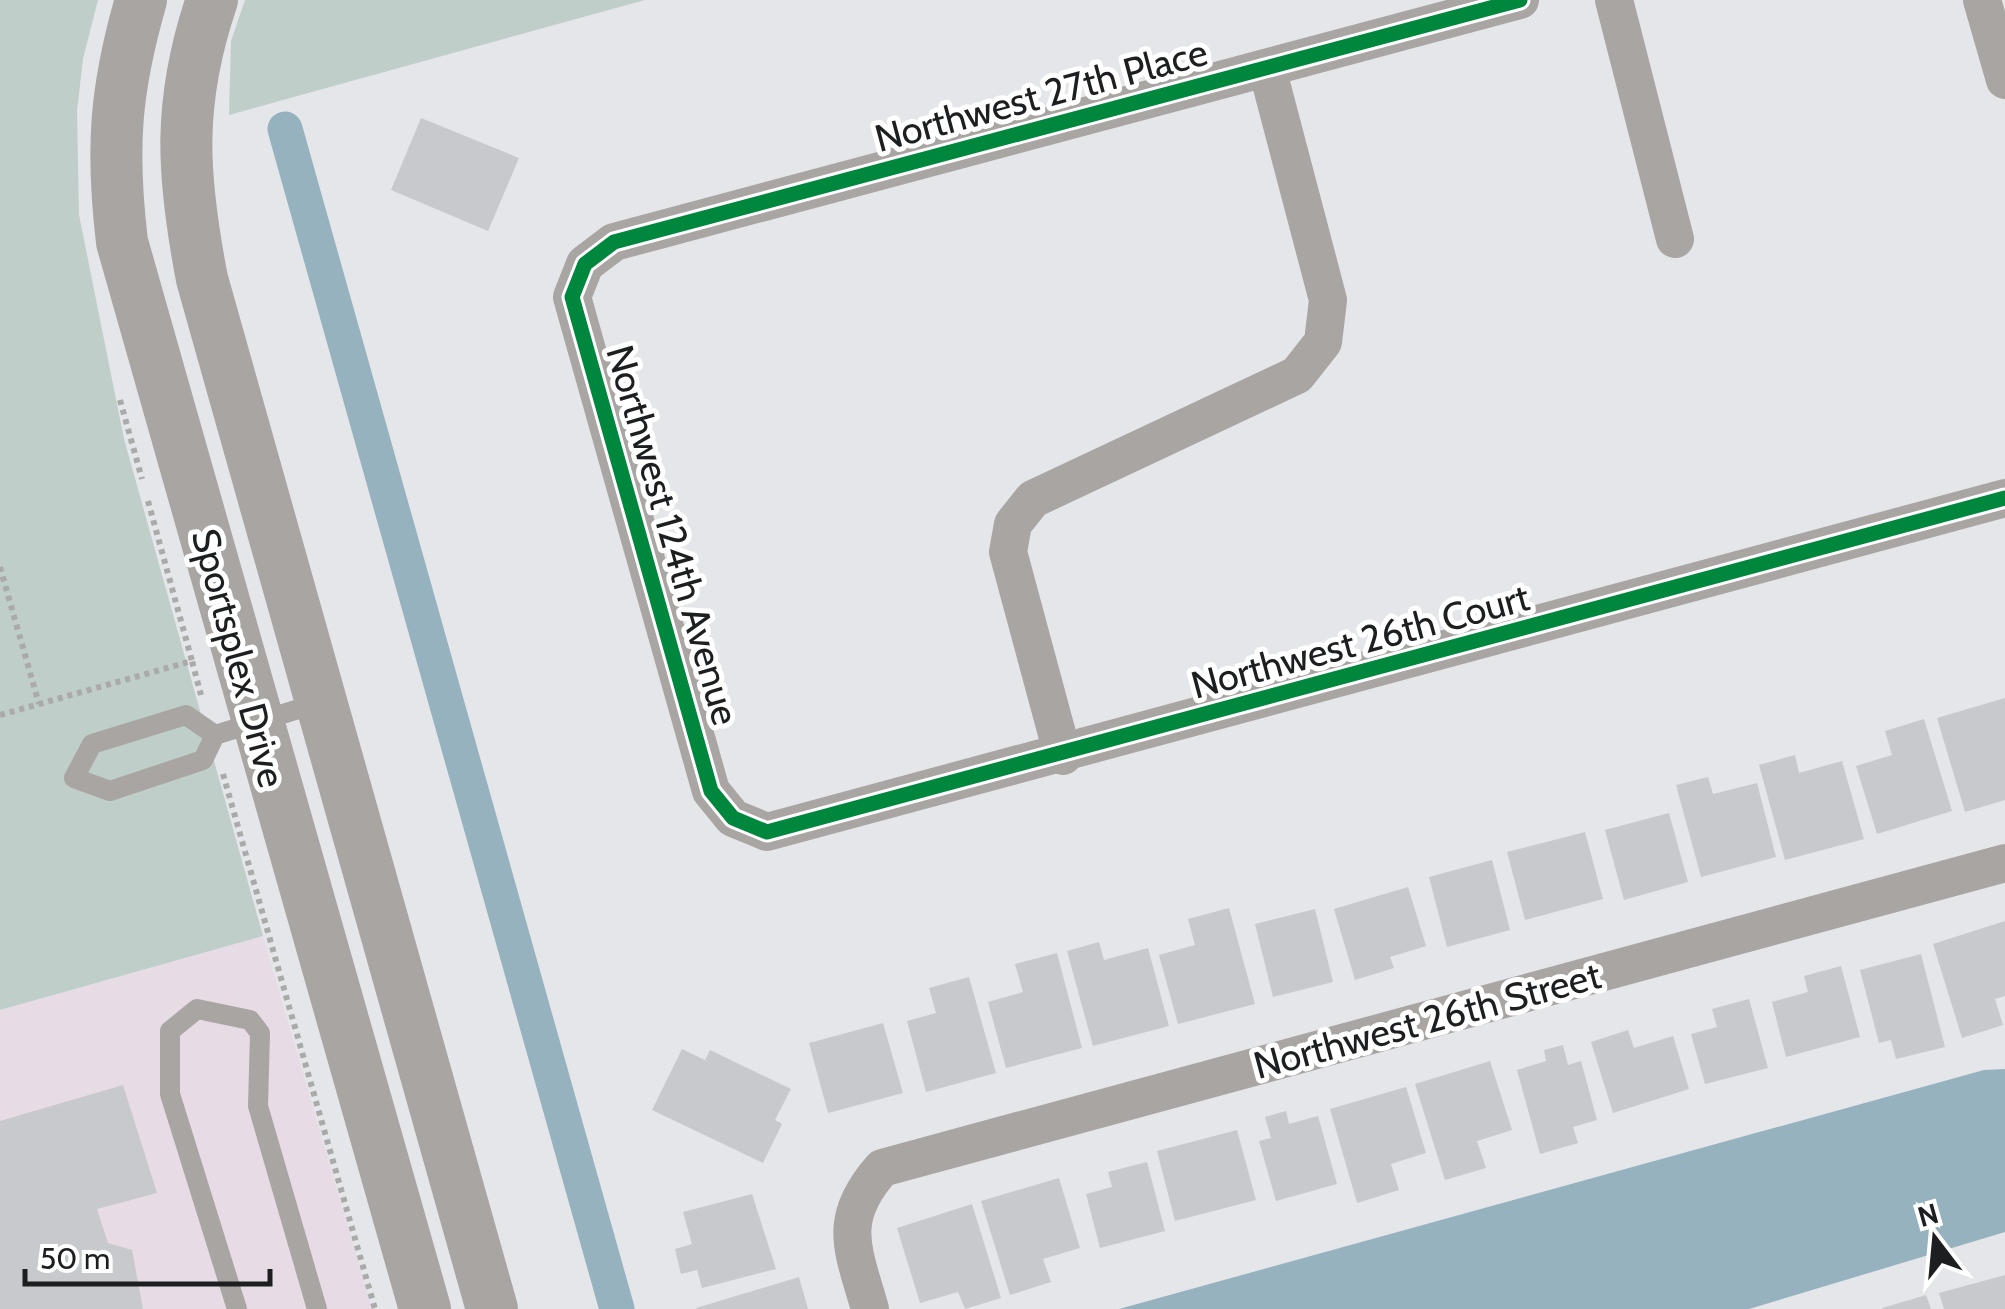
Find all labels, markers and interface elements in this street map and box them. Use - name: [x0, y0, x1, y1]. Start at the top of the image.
- street label: Northwest 27th Place: [870, 28, 1212, 162]
- street label: Northwest 124th Avenue: [596, 340, 750, 730]
- street label: Sportsplex Drive: [182, 524, 296, 792]
- street label: Northwest 26th Court: [1186, 573, 1534, 709]
- street label: Northwest 26th Street: [1248, 951, 1606, 1089]
- north arrow: [1885, 1189, 1985, 1289]
- text: N: [1914, 1196, 1942, 1234]
- scale bar: [25, 1224, 270, 1286]
- text: 50 m: [40, 1240, 110, 1277]

